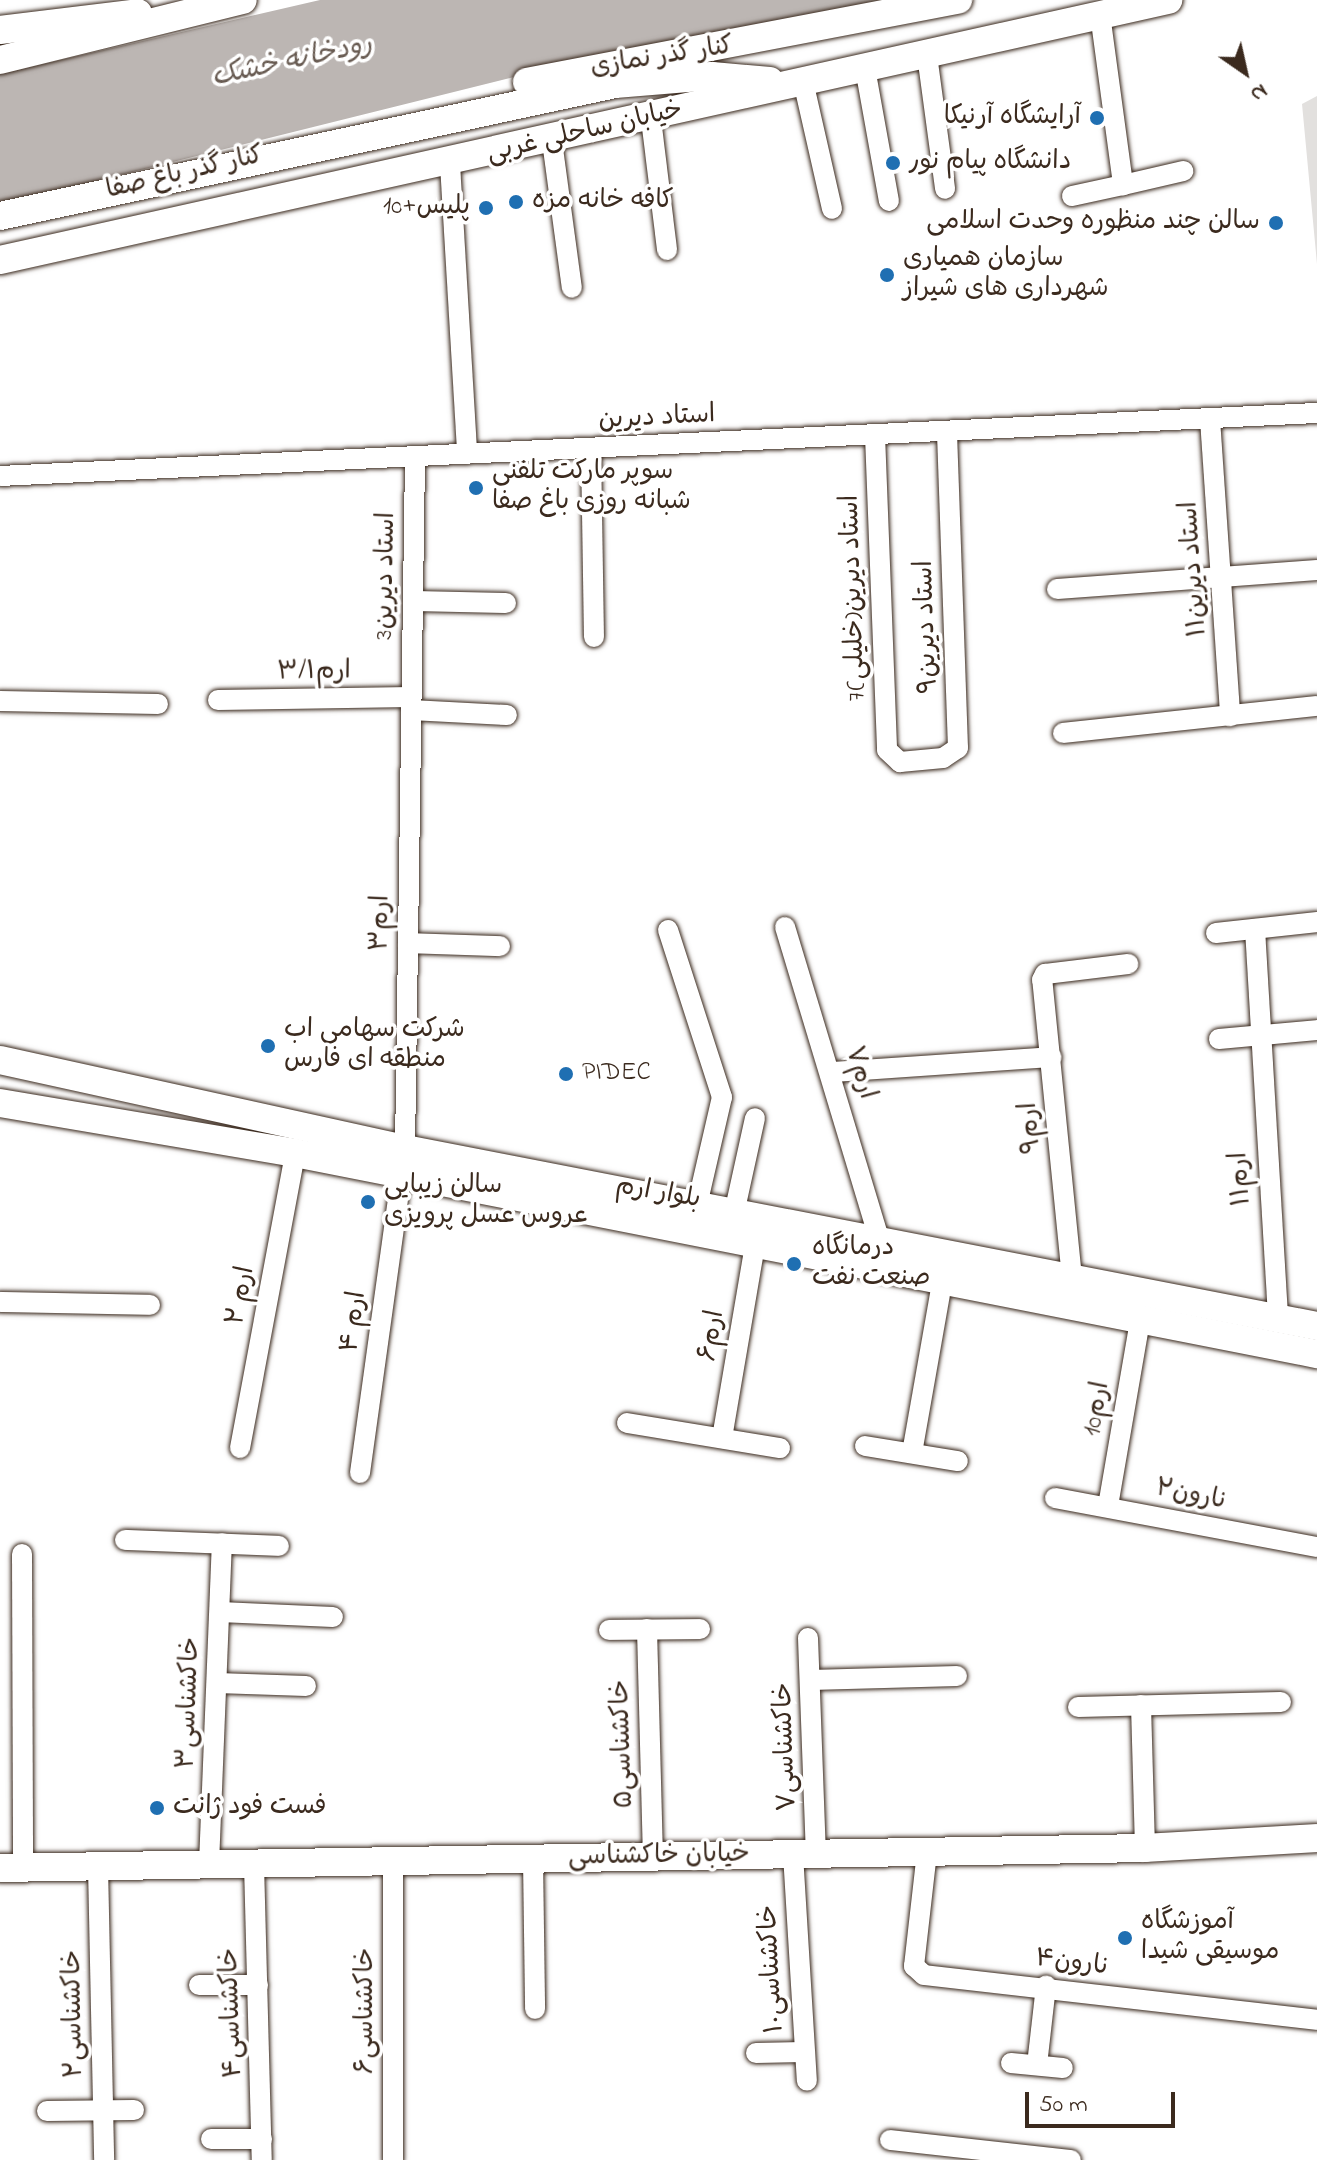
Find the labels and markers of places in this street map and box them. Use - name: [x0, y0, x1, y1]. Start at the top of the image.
- place label: آرایشگاه آرنیکا: [944, 102, 1081, 134]
- marker: آرایشگاه آرنیکا: [1088, 109, 1106, 127]
- place label: دانشگاه پیام نور: [909, 147, 1071, 179]
- marker: دانشگاه پیام نور: [884, 154, 902, 172]
- place label: کافه خانه مزه: [532, 186, 674, 218]
- place label: پلیس+10: [383, 192, 470, 224]
- marker: کافه خانه مزه: [507, 193, 525, 211]
- marker: پلیس+10: [477, 199, 495, 217]
- place label: سالن چند منظوره وحدت اسلامی: [926, 207, 1260, 239]
- marker: سالن چند منظوره وحدت اسلامی: [1267, 214, 1285, 232]
- place label: سازمان همیاری شهرداری های شیراز: [903, 244, 1109, 306]
- marker: سازمان همیاری شهرداری های شیراز: [878, 266, 896, 284]
- place label: سوپر مارکت تلفنی شبانه روزی باغ صفا: [492, 457, 691, 518]
- marker: سوپر مارکت تلفنی شبانه روزی باغ صفا: [467, 479, 485, 497]
- place label: شرکت سهامی اب منطقه ای فارس: [284, 1015, 465, 1076]
- marker: شرکت سهامی اب منطقه ای فارس: [259, 1037, 277, 1055]
- place label: PIDEC: [582, 1058, 651, 1090]
- marker: PIDEC: [557, 1065, 575, 1083]
- place label: سالن زیبایی عروس عسل پرويزی: [384, 1171, 589, 1232]
- marker: سالن زیبایی عروس عسل پرويزی: [359, 1193, 377, 1211]
- place label: درمانگاه صنعت نفت: [812, 1233, 930, 1294]
- marker: درمانگاه صنعت نفت: [783, 1253, 805, 1275]
- place label: فست فود ژانت: [173, 1792, 327, 1824]
- marker: فست فود ژانت: [148, 1799, 166, 1817]
- place label: آموزشگاه موسیقی شیدا: [1141, 1907, 1279, 1968]
- marker: آموزشگاه موسیقی شیدا: [1116, 1929, 1134, 1947]

